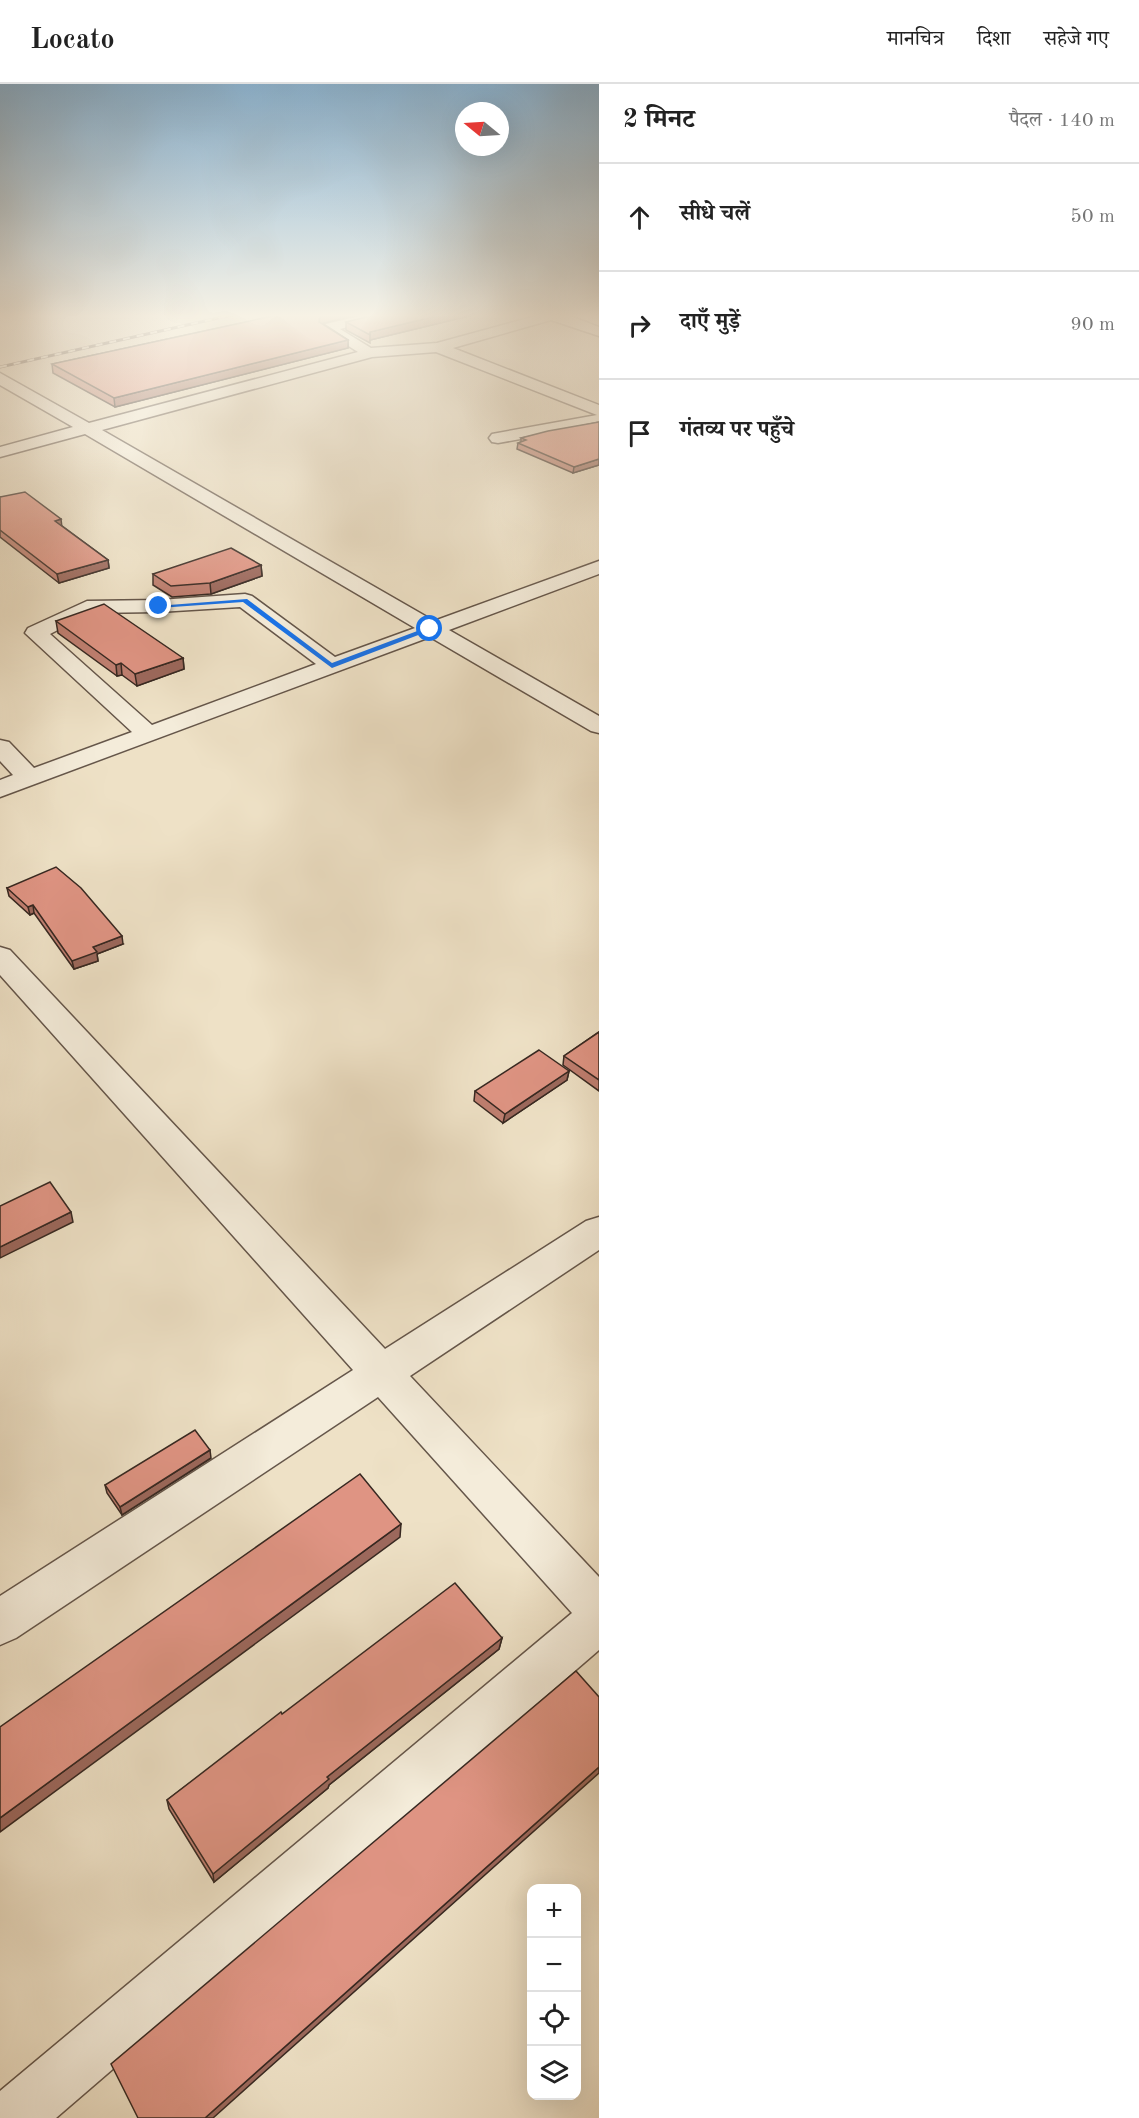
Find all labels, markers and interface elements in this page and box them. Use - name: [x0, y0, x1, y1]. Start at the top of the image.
- text: Locato: [30, 27, 115, 55]
- text: मानचित्र: [887, 29, 944, 50]
- text: दिशा: [977, 29, 1010, 50]
- text: सहेजे गए: [1043, 29, 1109, 50]
- north arrow: [455, 102, 509, 156]
- text: 2 मिनट: [623, 107, 695, 133]
- text: पैदल · 140 m: [1009, 111, 1115, 131]
- icon: ahead: [623, 201, 656, 234]
- text: सीधे चलें: [680, 203, 750, 225]
- text: 50 m: [1070, 207, 1115, 227]
- icon: right: [623, 309, 656, 342]
- text: दाएँ मुड़ें: [680, 311, 740, 333]
- text: 90 m: [1070, 315, 1115, 335]
- icon: arrive: [623, 417, 656, 450]
- text: गंतव्य पर पहुँचे: [680, 419, 794, 441]
- route end: [145, 592, 171, 618]
- route start: [416, 615, 442, 641]
- map controls: [527, 1884, 581, 2100]
- button: +: [527, 1884, 581, 1938]
- button: −: [527, 1938, 581, 1992]
- button: locate: [527, 1992, 581, 2046]
- button: layers: [527, 2046, 581, 2100]

